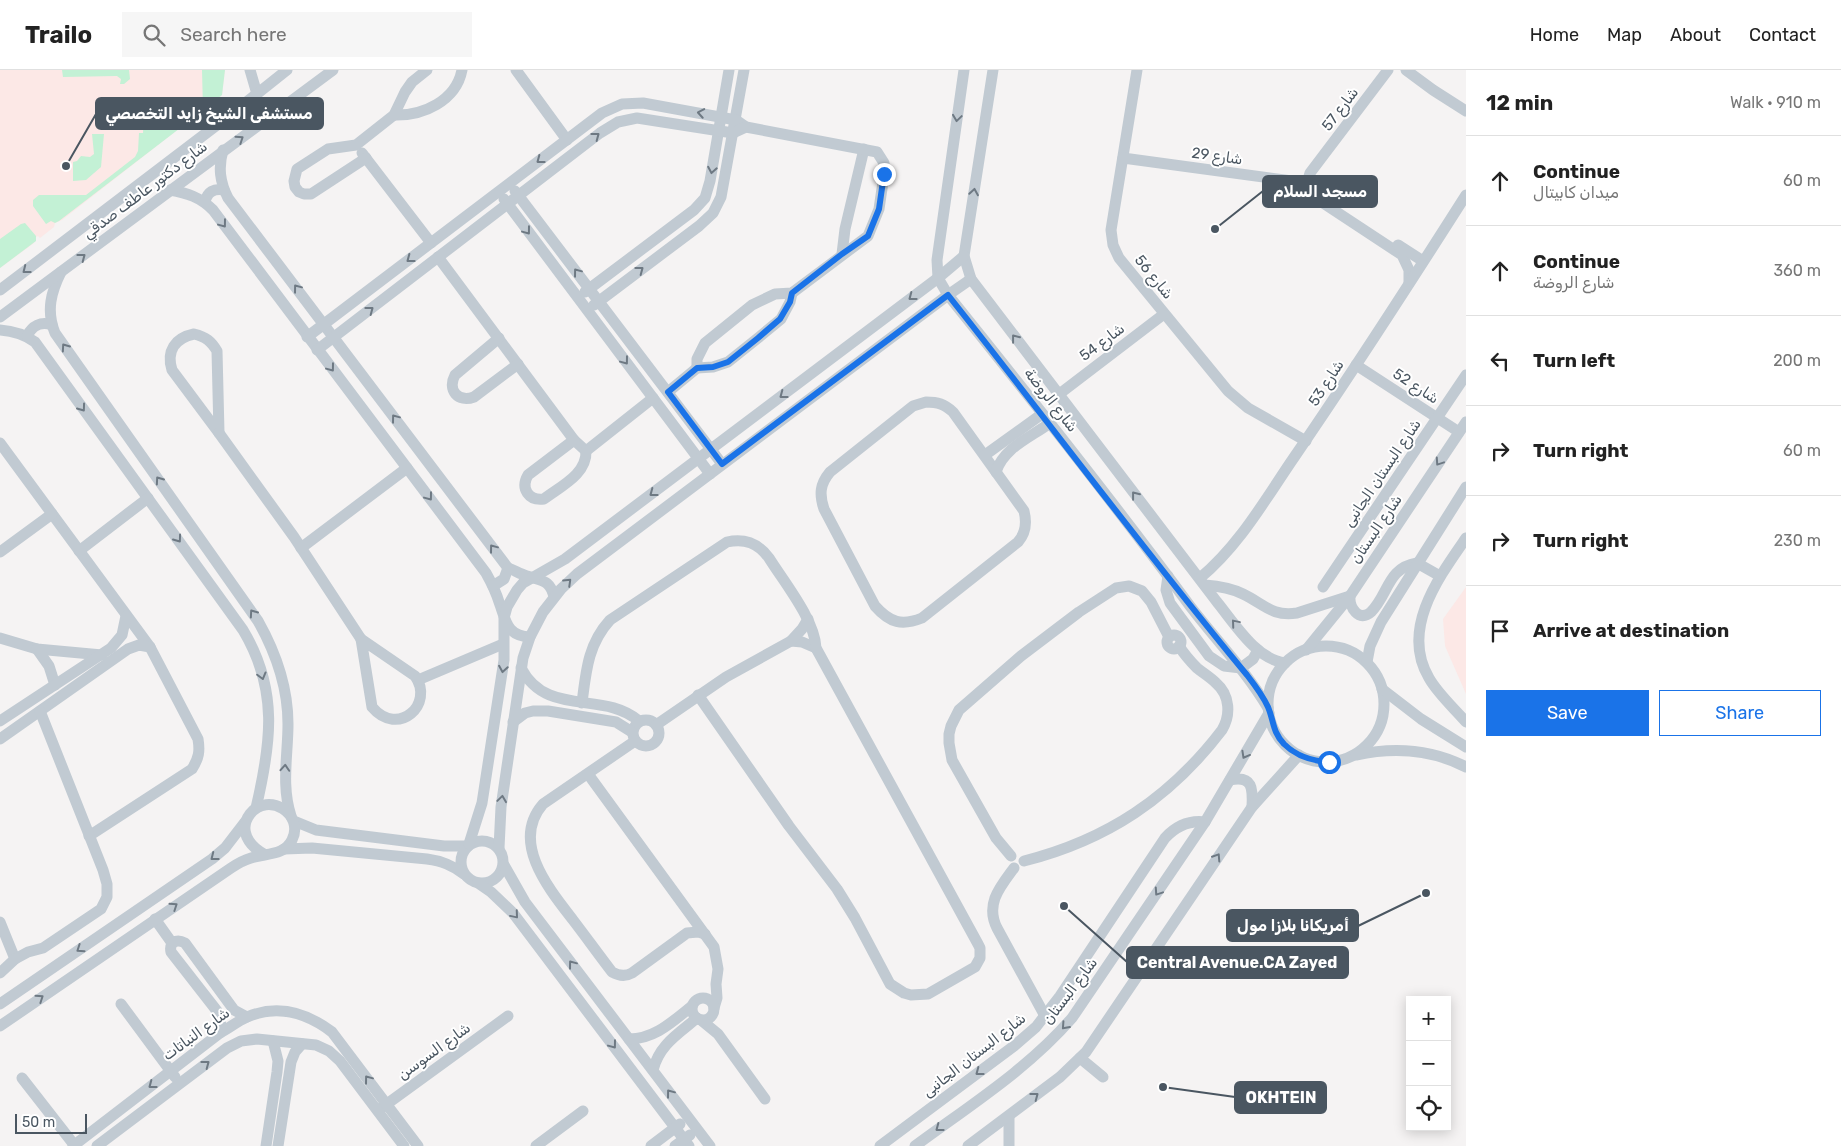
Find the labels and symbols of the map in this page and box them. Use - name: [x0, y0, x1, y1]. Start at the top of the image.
- street label: شارع 57: [1318, 84, 1364, 136]
- callout: مستشفى الشيخ زايد التخصصي: [96, 98, 323, 129]
- text: مستشفى الشيخ زايد التخصصي: [105, 104, 313, 126]
- one-way arrow: [696, 109, 705, 119]
- one-way arrow: [952, 115, 963, 123]
- one-way arrow: [590, 134, 599, 142]
- one-way arrow: [235, 135, 244, 145]
- street label: شارع دكتور عاطف صدقي: [79, 137, 213, 245]
- street label: شارع 29: [1190, 144, 1244, 170]
- one-way arrow: [537, 155, 546, 163]
- route end: [873, 163, 896, 186]
- one-way arrow: [707, 165, 717, 174]
- callout: مسجد السلام: [1263, 176, 1377, 207]
- text: مسجد السلام: [1273, 182, 1367, 202]
- one-way arrow: [968, 188, 978, 196]
- one-way arrow: [217, 218, 226, 228]
- one-way arrow: [522, 225, 530, 234]
- street label: شارع 56: [1129, 251, 1177, 304]
- one-way arrow: [407, 253, 416, 261]
- one-way arrow: [76, 254, 85, 262]
- one-way arrow: [22, 264, 32, 273]
- one-way arrow: [634, 268, 643, 276]
- one-way arrow: [574, 269, 582, 278]
- one-way arrow: [294, 285, 302, 294]
- one-way arrow: [908, 291, 918, 300]
- one-way arrow: [364, 306, 373, 315]
- street label: شارع 54: [1076, 319, 1129, 366]
- one-way arrow: [1012, 335, 1020, 344]
- one-way arrow: [62, 343, 71, 353]
- one-way arrow: [619, 355, 628, 365]
- street label: شارع 53: [1304, 356, 1349, 411]
- one-way arrow: [325, 362, 333, 371]
- street label: شارع الروضة: [1019, 364, 1082, 437]
- street label: شارع 52: [1388, 364, 1442, 409]
- one-way arrow: [779, 389, 789, 398]
- one-way arrow: [76, 402, 85, 411]
- one-way arrow: [392, 415, 400, 424]
- street label: شارع البستان الجانبى: [1339, 416, 1425, 530]
- one-way arrow: [1436, 457, 1445, 466]
- one-way arrow: [156, 476, 165, 486]
- one-way arrow: [650, 487, 659, 495]
- one-way arrow: [423, 491, 432, 501]
- one-way arrow: [1132, 491, 1141, 500]
- street label: شارع البستان: [1346, 491, 1406, 567]
- one-way arrow: [172, 533, 180, 542]
- one-way arrow: [490, 545, 498, 554]
- one-way arrow: [562, 579, 571, 588]
- one-way arrow: [250, 609, 259, 619]
- one-way arrow: [1232, 620, 1241, 629]
- one-way arrow: [498, 665, 508, 673]
- one-way arrow: [257, 672, 267, 680]
- one-way arrow: [1241, 750, 1251, 759]
- route start: [1318, 751, 1341, 774]
- one-way arrow: [280, 764, 291, 772]
- one-way arrow: [497, 795, 507, 804]
- one-way arrow: [211, 851, 220, 859]
- one-way arrow: [1211, 853, 1220, 863]
- one-way arrow: [1154, 887, 1164, 896]
- one-way arrow: [168, 903, 178, 912]
- one-way arrow: [509, 910, 518, 919]
- callout: أمريكانا بلازا مول: [1227, 910, 1358, 941]
- text: أمريكانا بلازا مول: [1237, 916, 1349, 935]
- one-way arrow: [77, 943, 86, 952]
- callout: Central Avenue.CA Zayed: [1127, 947, 1348, 978]
- text: Central Avenue.CA Zayed: [1137, 953, 1337, 972]
- street label: شارع البستان: [1039, 954, 1103, 1029]
- one-way arrow: [569, 960, 578, 970]
- one-way arrow: [34, 995, 44, 1004]
- street label: شارع النباتات: [159, 1004, 234, 1066]
- street label: شارع البستان الجانبى: [919, 1009, 1030, 1103]
- street label: شارع السوسن: [394, 1019, 475, 1085]
- one-way arrow: [1062, 1020, 1071, 1029]
- one-way arrow: [607, 1039, 615, 1048]
- one-way arrow: [200, 1062, 209, 1070]
- one-way arrow: [976, 1066, 985, 1074]
- one-way arrow: [365, 1075, 374, 1085]
- one-way arrow: [149, 1079, 158, 1088]
- callout: OKHTEIN: [1235, 1082, 1326, 1113]
- text: OKHTEIN: [1246, 1088, 1316, 1107]
- one-way arrow: [668, 1090, 676, 1099]
- one-way arrow: [1029, 1093, 1039, 1102]
- scale bar: [15, 1111, 88, 1134]
- one-way arrow: [935, 1122, 945, 1131]

